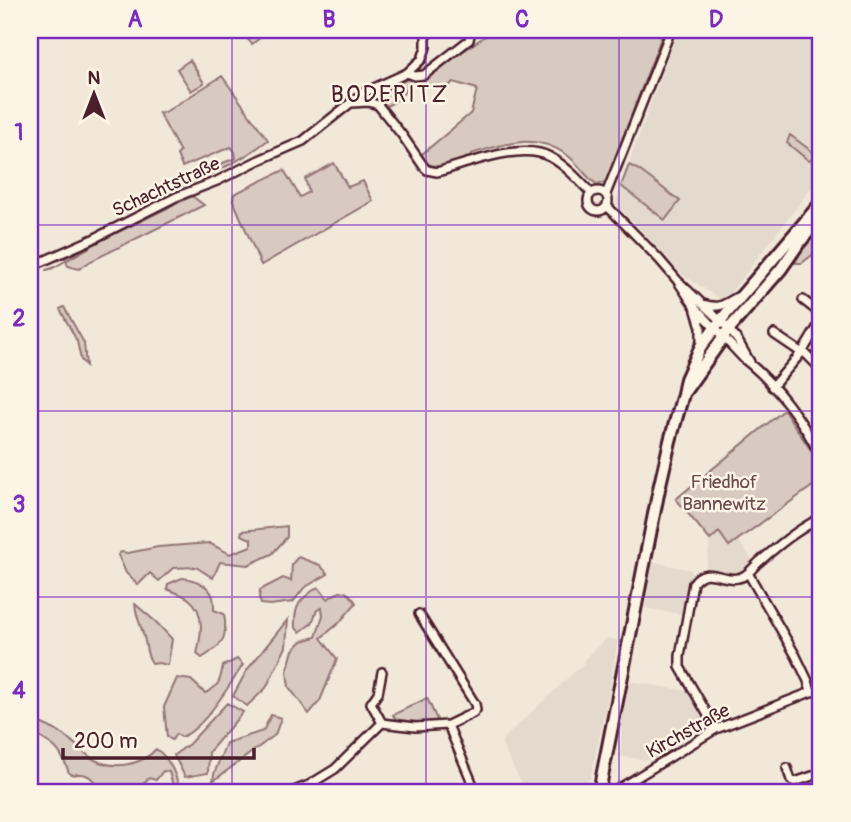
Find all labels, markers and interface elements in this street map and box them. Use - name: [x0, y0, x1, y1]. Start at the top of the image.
- text: A: [128, 5, 143, 34]
- text: B: [322, 5, 336, 34]
- text: C: [515, 5, 529, 34]
- text: D: [709, 5, 723, 34]
- north arrow: [60, 60, 130, 130]
- text: N: [88, 66, 101, 90]
- district label: BODERITZ: [331, 80, 449, 109]
- text: 1: [15, 118, 24, 147]
- street label: Schachtstraße: [108, 151, 224, 222]
- text: 2: [13, 304, 26, 333]
- park label: Friedhof Bannewitz: [682, 470, 766, 516]
- text: 3: [13, 490, 25, 519]
- text: 4: [12, 676, 26, 705]
- street label: Kirchstraße: [642, 698, 734, 764]
- scale bar: [63, 717, 254, 761]
- text: 200 m: [74, 728, 138, 755]

